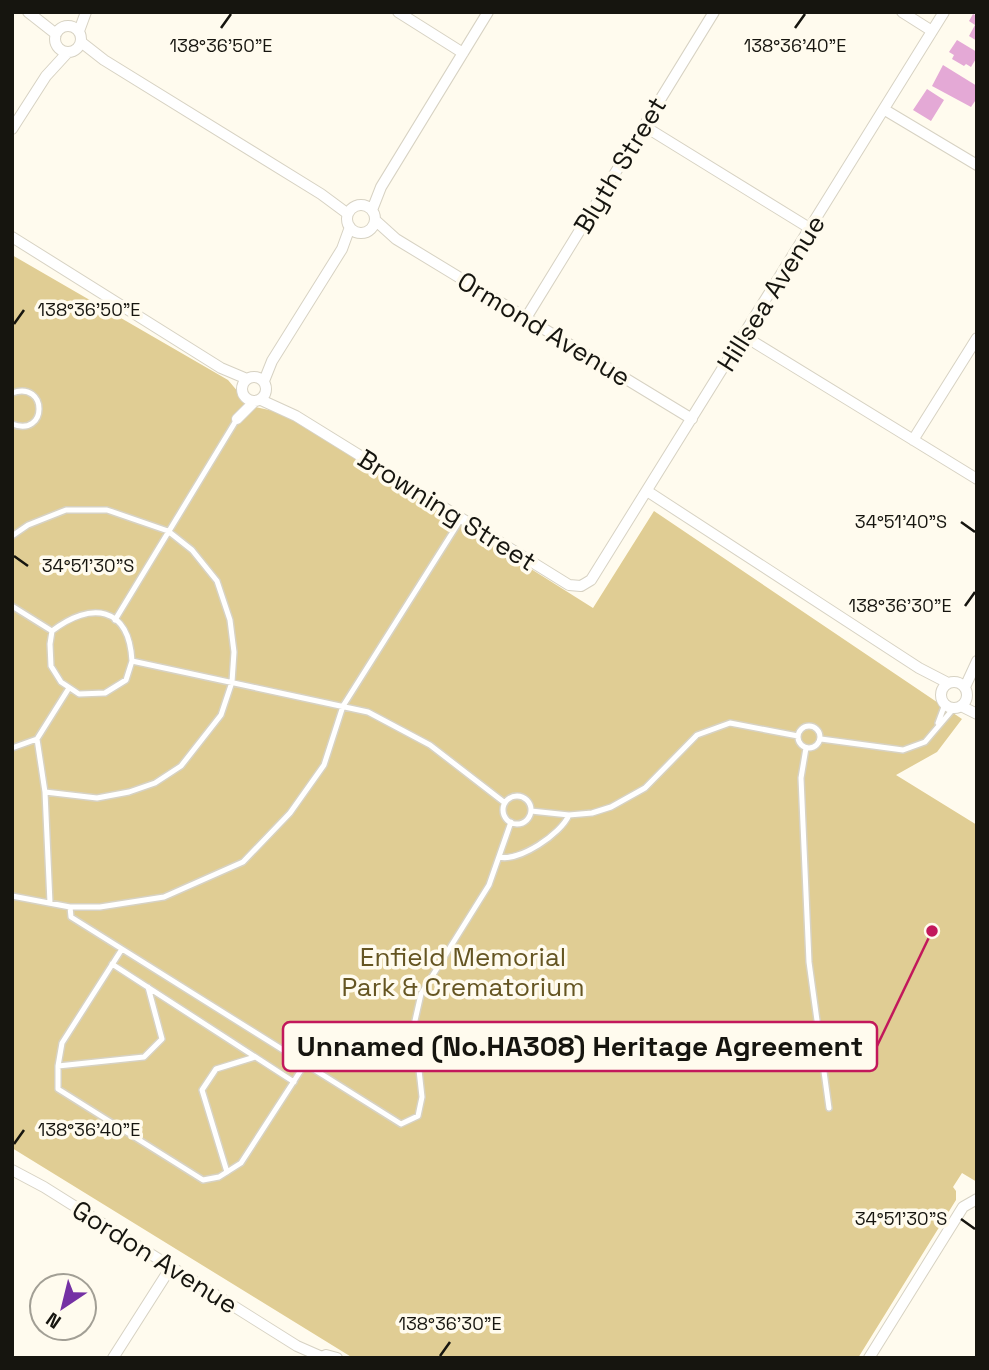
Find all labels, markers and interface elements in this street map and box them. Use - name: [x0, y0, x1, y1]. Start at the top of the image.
- text: 138°36'50"E: [170, 34, 272, 57]
- text: 138°36'40"E: [744, 34, 846, 57]
- street label: Blyth Street: [566, 90, 674, 240]
- street label: Hillsea Avenue: [709, 208, 833, 378]
- street label: Ormond Avenue: [451, 264, 637, 394]
- text: 138°36'50"E: [38, 298, 140, 321]
- street label: Browning Street: [351, 441, 543, 579]
- text: 34°51'40"S: [855, 510, 947, 533]
- text: 34°51'30"S: [42, 554, 134, 577]
- text: 138°36'30"E: [848, 594, 952, 617]
- park label: Enfield Memorial Park & Crematorium: [341, 940, 585, 1004]
- callout: Unnamed (No.HA308) Heritage Agreement: [283, 1022, 877, 1071]
- text: Unnamed (No.HA308) Heritage Agreement: [297, 1028, 863, 1064]
- text: 138°36'40"E: [38, 1118, 140, 1141]
- street label: Gordon Avenue: [66, 1192, 244, 1322]
- text: 34°51'30"S: [855, 1207, 947, 1230]
- north arrow: [28, 1272, 98, 1342]
- text: N: [41, 1307, 66, 1334]
- text: 138°36'30"E: [398, 1312, 502, 1335]

